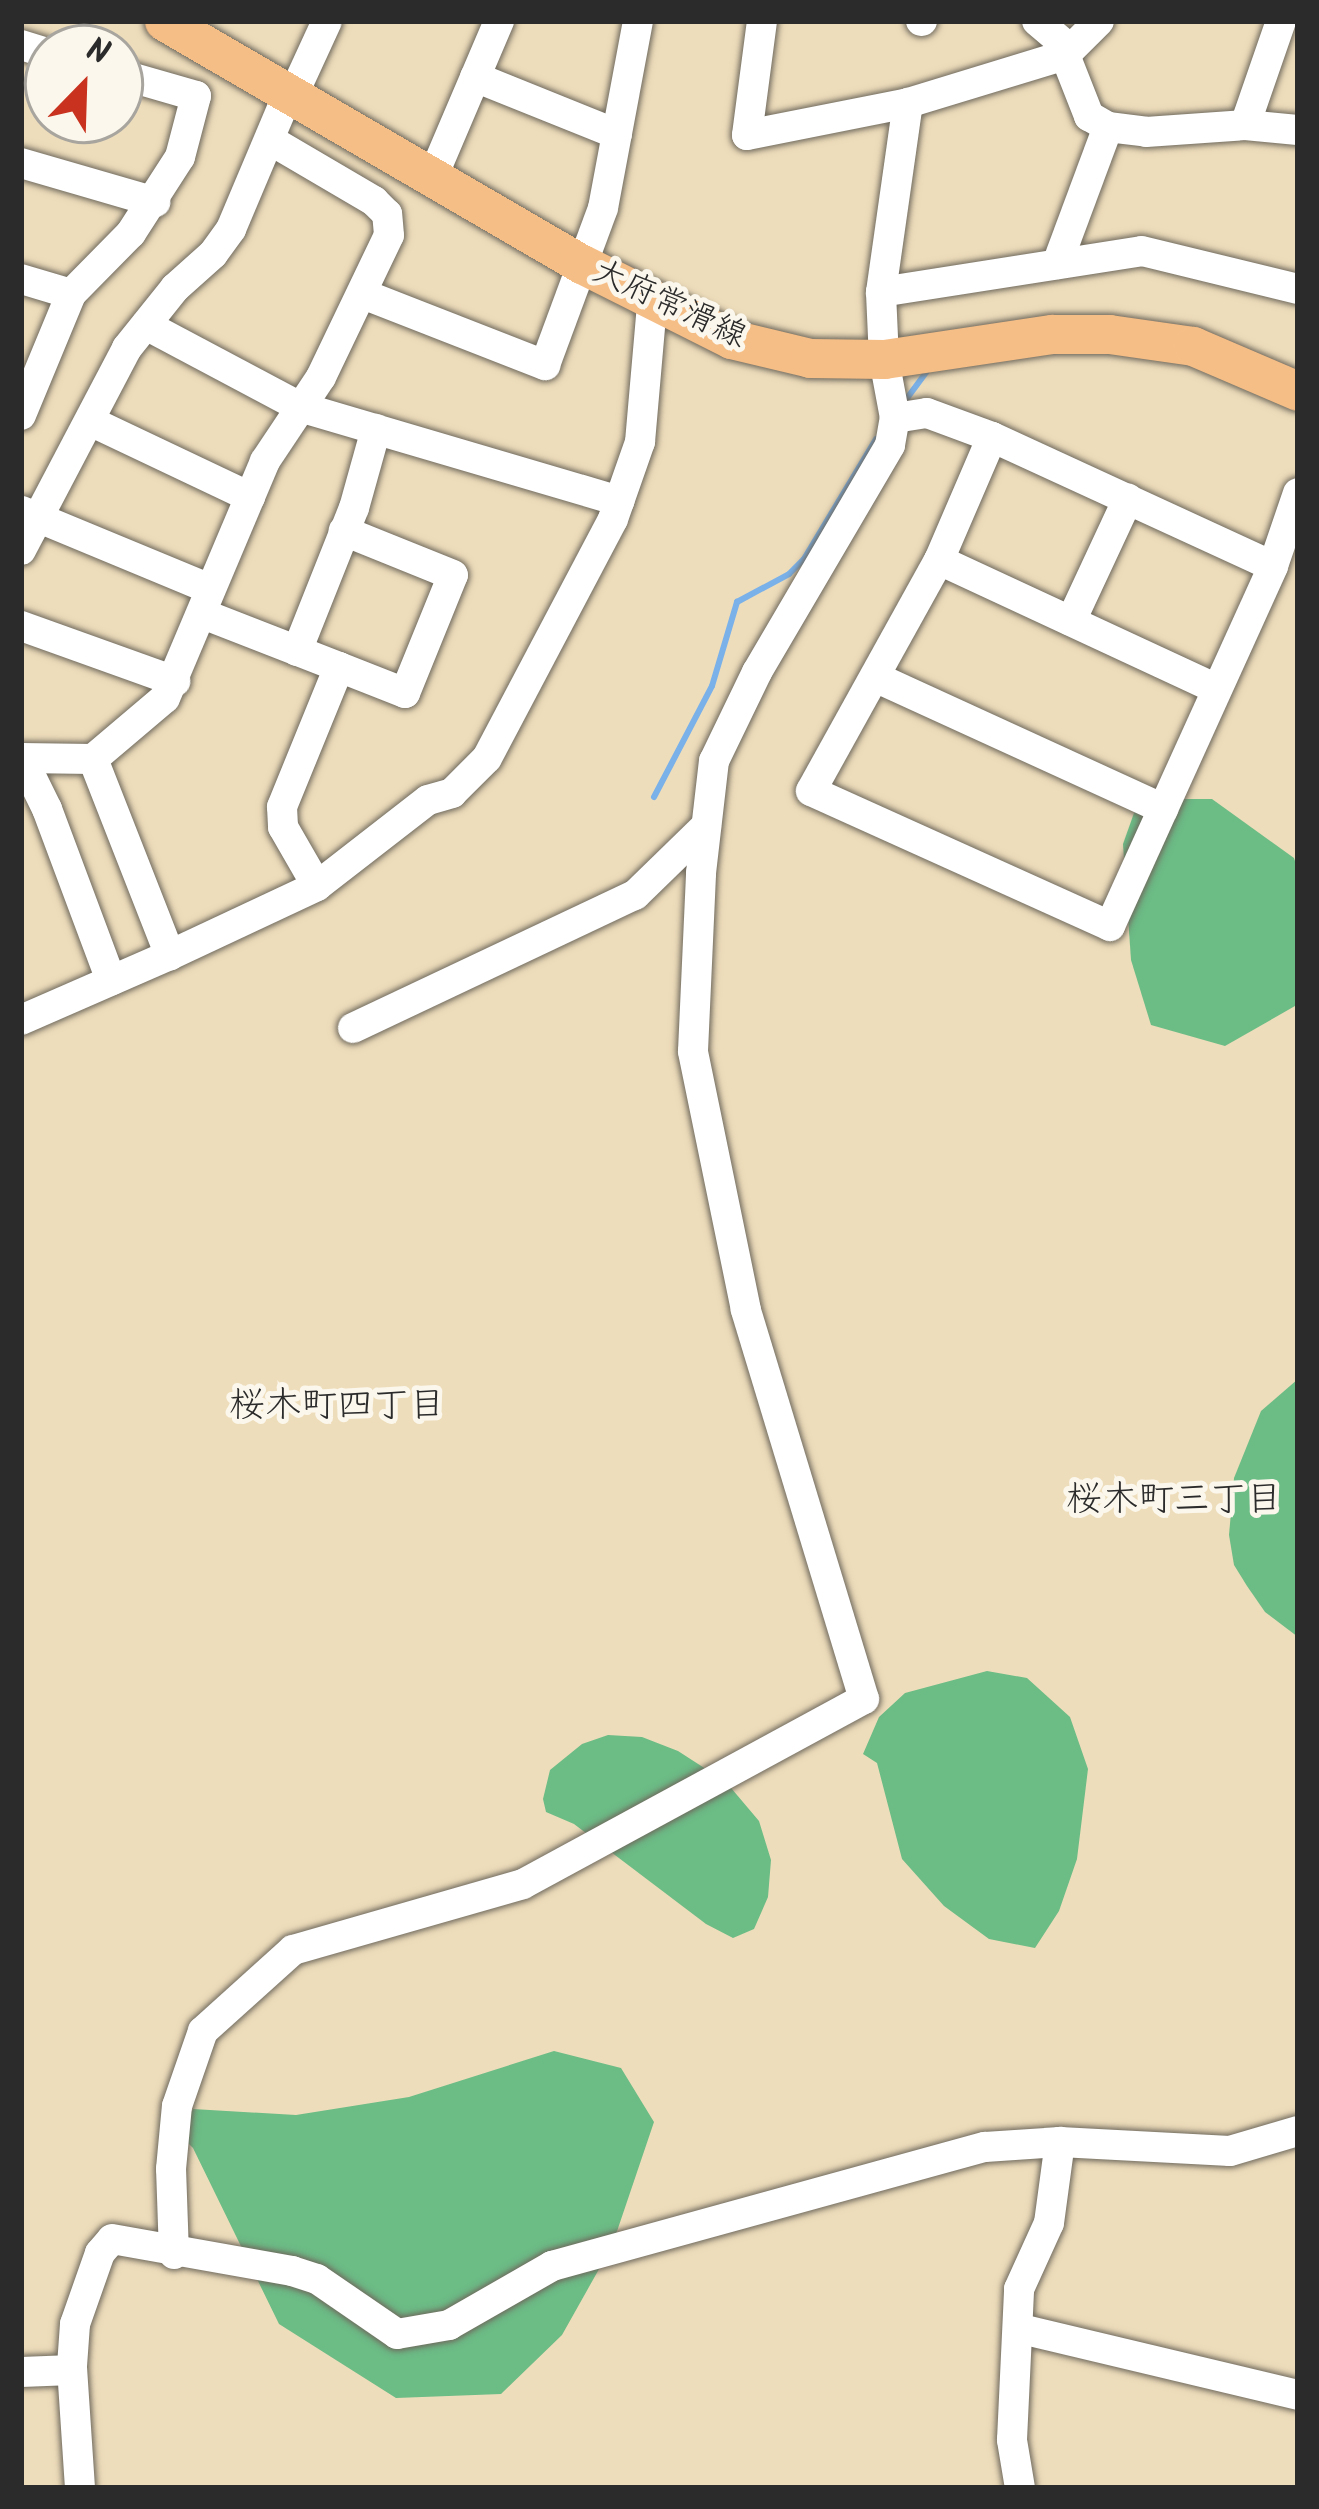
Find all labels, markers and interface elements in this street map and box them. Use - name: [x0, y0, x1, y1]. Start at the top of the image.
- north arrow: [24, 24, 144, 144]
- text: N: [77, 25, 117, 82]
- street label: 大府常滑線: [586, 252, 752, 358]
- district label: 桜木町四丁目: [229, 1385, 445, 1429]
- district label: 桜木町三丁目: [1066, 1479, 1282, 1523]

